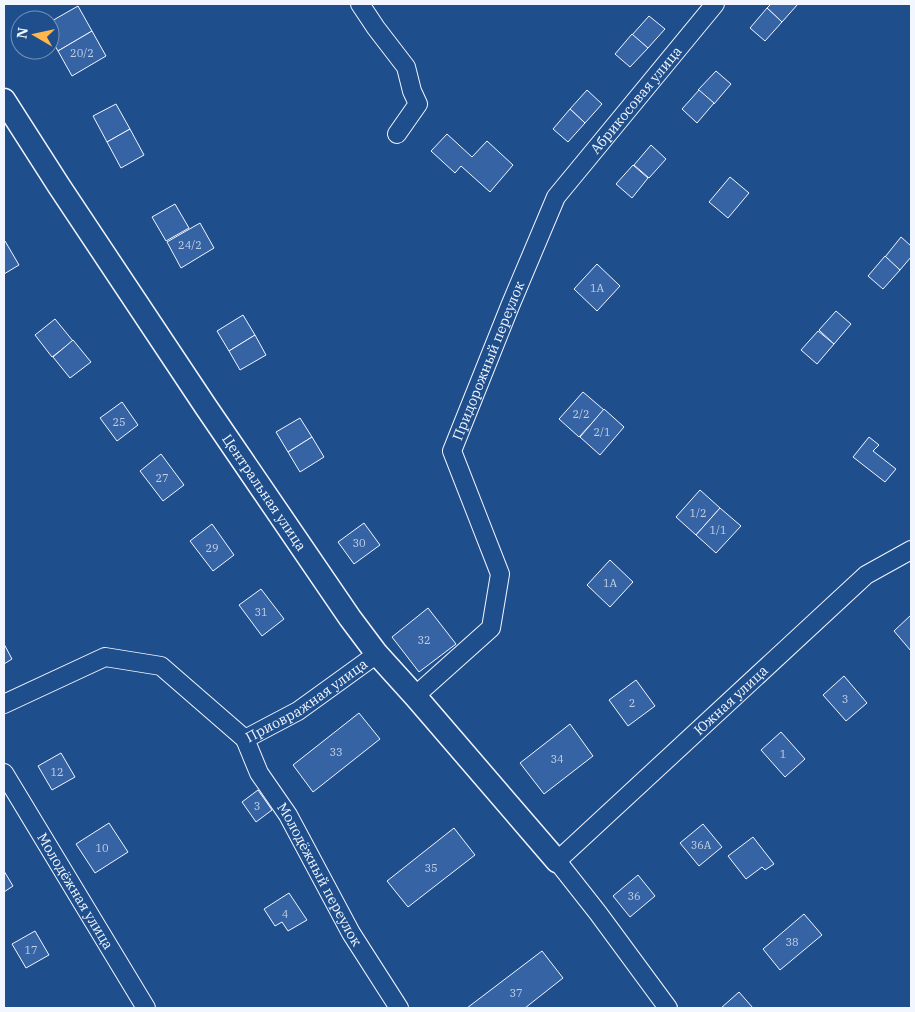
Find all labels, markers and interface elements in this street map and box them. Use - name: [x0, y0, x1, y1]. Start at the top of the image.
- north arrow: [10, 10, 60, 60]
- text: N: [12, 26, 32, 40]
- street label: Абрикосовая улица: [586, 42, 686, 158]
- house number: 20/2: [70, 46, 94, 60]
- house number: 24/2: [178, 238, 202, 252]
- street label: Придорожный переулок: [448, 278, 528, 443]
- house number: 1А: [590, 281, 605, 295]
- house number: 2/2: [572, 407, 590, 421]
- house number: 25: [112, 415, 126, 429]
- house number: 2/1: [593, 425, 611, 439]
- street label: Центральная улица: [218, 431, 311, 555]
- house number: 27: [155, 471, 169, 485]
- house number: 1/2: [689, 506, 707, 520]
- house number: 1/1: [709, 523, 727, 537]
- house number: 30: [352, 536, 366, 550]
- house number: 29: [205, 541, 219, 555]
- house number: 1А: [603, 576, 618, 590]
- house number: 31: [254, 605, 268, 619]
- house number: 32: [417, 633, 431, 647]
- street label: Приовражная улица: [242, 655, 371, 746]
- street label: Южная улица: [690, 661, 772, 739]
- house number: 3: [842, 692, 848, 706]
- house number: 2: [629, 696, 635, 710]
- house number: 33: [329, 745, 343, 759]
- house number: 1: [780, 747, 786, 761]
- house number: 34: [550, 752, 564, 766]
- house number: 12: [50, 765, 64, 779]
- house number: 3: [254, 799, 260, 813]
- street label: Молодёжный переулок: [273, 799, 366, 949]
- street label: Молодёжная улица: [33, 830, 118, 953]
- house number: 36А: [691, 838, 712, 852]
- house number: 10: [95, 841, 109, 855]
- house number: 35: [424, 861, 438, 875]
- house number: 36: [627, 889, 641, 903]
- house number: 4: [282, 907, 289, 921]
- house number: 38: [785, 935, 799, 949]
- house number: 17: [24, 943, 38, 957]
- house number: 37: [509, 986, 523, 1000]

